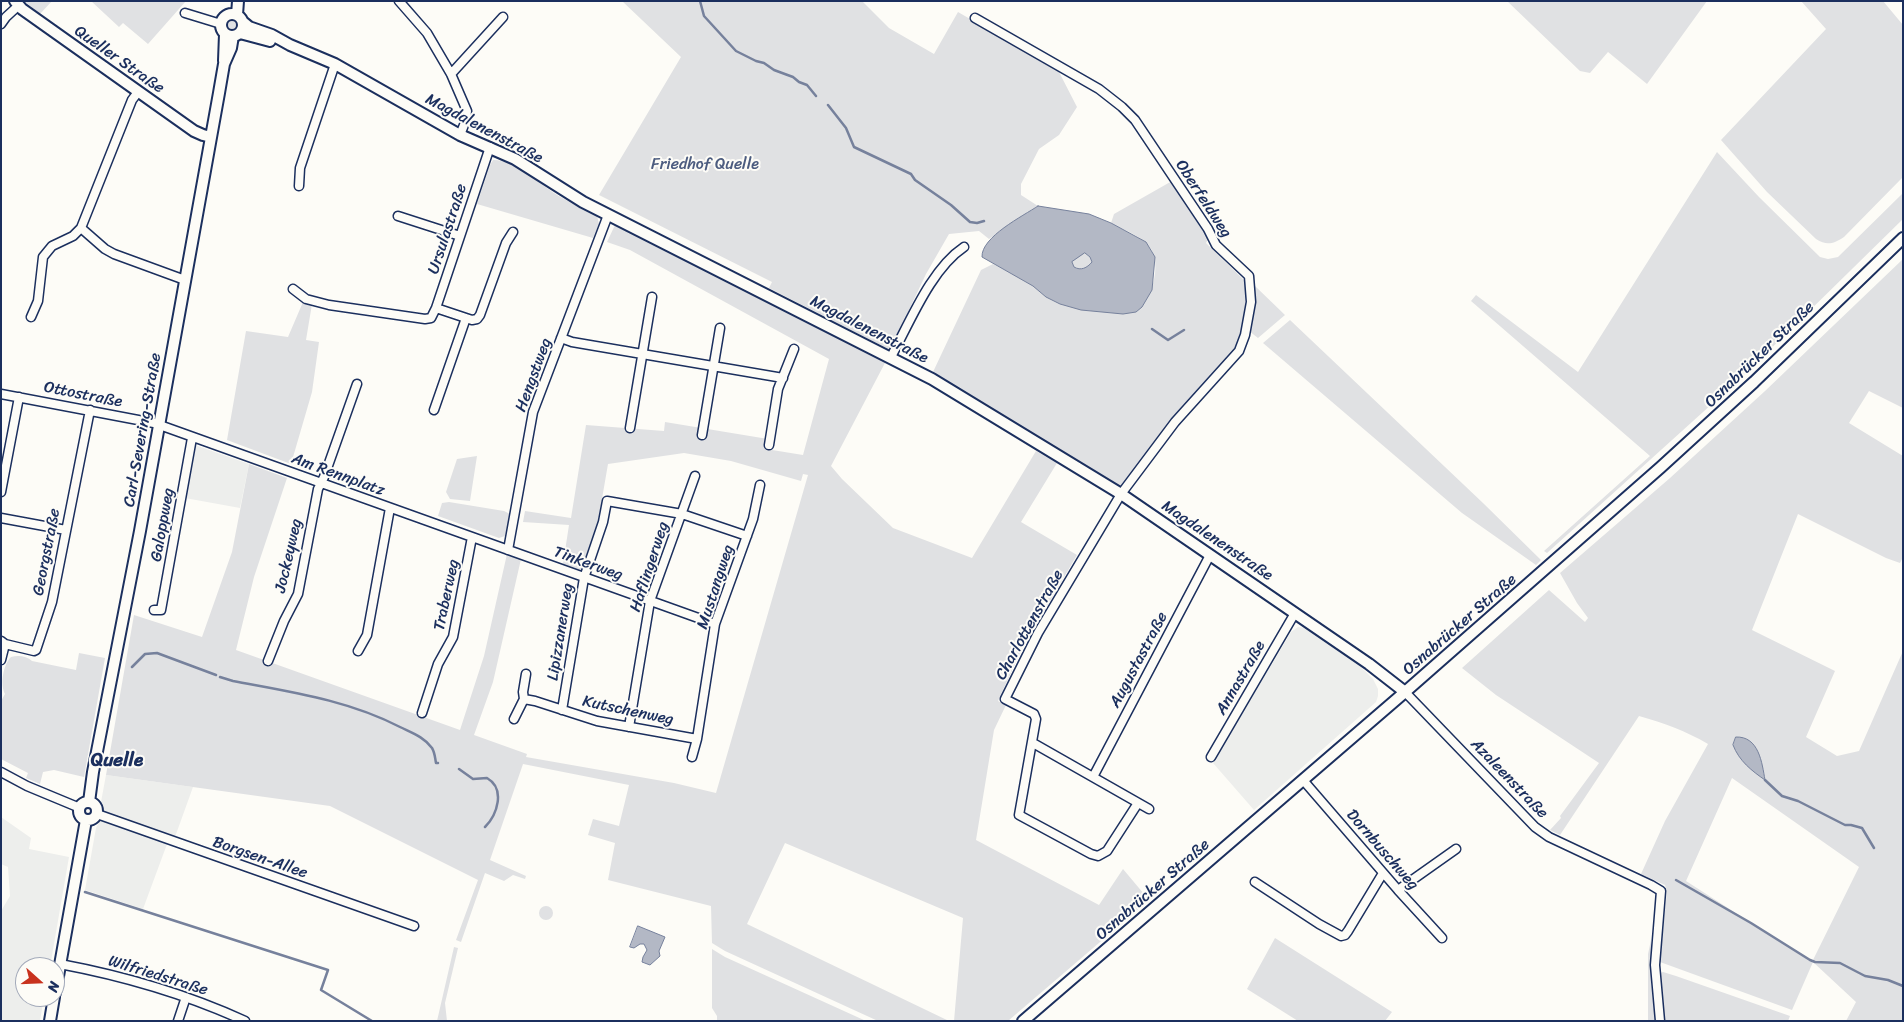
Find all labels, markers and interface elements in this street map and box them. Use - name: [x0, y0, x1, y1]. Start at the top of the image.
- street label: Queller Straße: [70, 22, 168, 98]
- street label: Magdalenenstraße: [422, 90, 546, 168]
- park label: Friedhof Quelle: [651, 155, 759, 175]
- street label: Oberfeldweg: [1171, 156, 1235, 242]
- street label: Ursulastraße: [424, 181, 472, 277]
- street label: Magdalenenstraße: [807, 292, 931, 368]
- street label: Osnabrücker Straße: [1701, 298, 1819, 412]
- street label: Hengstweg: [512, 335, 556, 415]
- street label: Carl-Severing-Straße: [120, 352, 166, 508]
- street label: Ottostraße: [42, 378, 124, 412]
- street label: Am Rennplatz: [289, 449, 387, 501]
- street label: Galoppweg: [147, 487, 179, 563]
- street label: Magdalenenstraße: [1158, 497, 1276, 585]
- street label: Georgstraße: [29, 507, 65, 597]
- street label: Jockeyweg: [271, 517, 307, 595]
- street label: Haflingerweg: [626, 519, 674, 615]
- street label: Mustangweg: [693, 542, 739, 632]
- street label: Tinkerweg: [551, 543, 625, 585]
- street label: Traberweg: [430, 558, 464, 632]
- street label: Charlottenstraße: [992, 567, 1068, 683]
- street label: Osnabrücker Straße: [1399, 570, 1521, 680]
- street label: Lipizzanerweg: [544, 582, 578, 682]
- street label: Augustastraße: [1106, 609, 1172, 711]
- street label: Annastraße: [1212, 637, 1270, 719]
- street label: Kutschenweg: [581, 692, 675, 730]
- street label: Azaleenstraße: [1466, 735, 1552, 823]
- district label: Quelle: [91, 750, 143, 772]
- street label: Dornbuschweg: [1342, 806, 1422, 894]
- street label: Borgsen-Allee: [210, 833, 310, 883]
- street label: Osnabrücker Straße: [1092, 835, 1214, 945]
- street label: Wilfriedstraße: [106, 952, 210, 1000]
- north arrow: [15, 957, 65, 1007]
- text: N: [40, 978, 67, 996]

